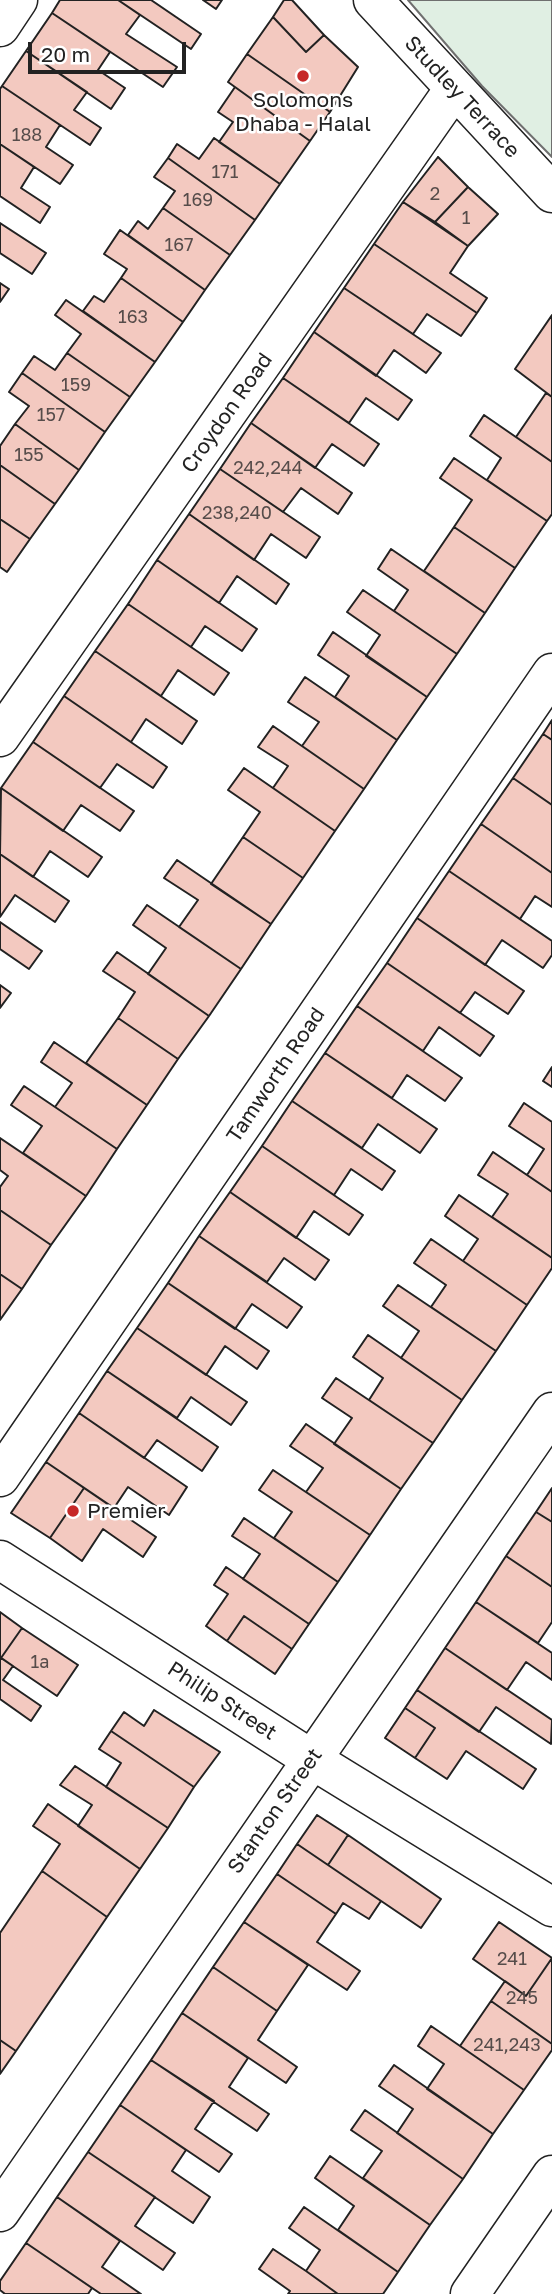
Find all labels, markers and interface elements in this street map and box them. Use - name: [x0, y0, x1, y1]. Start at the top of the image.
- scale bar: [32, 28, 189, 72]
- street label: Studley Terrace: [399, 31, 525, 163]
- text: 20 m: [41, 41, 90, 67]
- marker: Solomons Dhaba - Halal: [295, 68, 311, 84]
- place label: Solomons Dhaba - Halal: [235, 87, 371, 137]
- house number: 188: [12, 124, 42, 146]
- house number: 171: [212, 161, 238, 183]
- house number: 2: [430, 183, 440, 205]
- house number: 169: [183, 189, 213, 211]
- house number: 1: [462, 207, 470, 229]
- house number: 167: [164, 234, 194, 256]
- house number: 163: [118, 306, 148, 328]
- street label: Croydon Road: [176, 348, 278, 478]
- house number: 159: [61, 374, 91, 396]
- house number: 157: [37, 404, 65, 426]
- house number: 155: [14, 444, 44, 466]
- house number: 242,244: [233, 457, 303, 479]
- house number: 238,240: [202, 502, 272, 524]
- street label: Tamworth Road: [222, 1003, 330, 1147]
- place label: Premier: [87, 1498, 165, 1524]
- marker: Premier: [65, 1503, 81, 1519]
- house number: 1a: [31, 1651, 49, 1673]
- street label: Philip Street: [163, 1656, 281, 1746]
- street label: Stanton Street: [222, 1743, 328, 1879]
- house number: 241: [497, 1948, 527, 1970]
- house number: 245: [506, 1987, 538, 2009]
- house number: 241,243: [473, 2034, 541, 2056]

